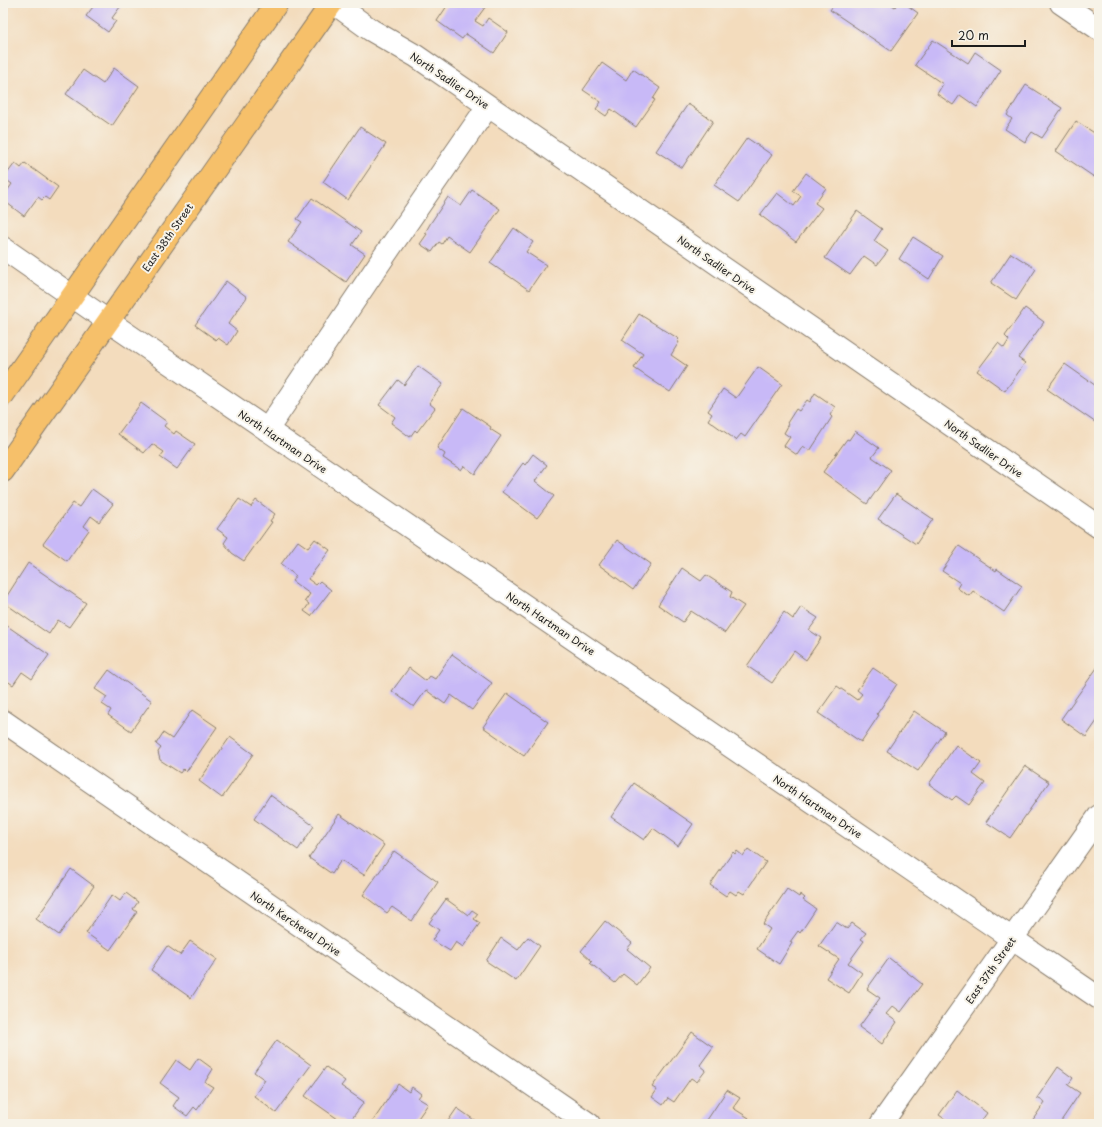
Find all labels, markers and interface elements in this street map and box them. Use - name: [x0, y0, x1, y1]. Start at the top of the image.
- scale bar: [952, 22, 1025, 48]
- text: 20 m: [958, 26, 989, 44]
- street label: North Sadlier Drive: [408, 48, 492, 112]
- street label: East 38th Street: [138, 200, 196, 274]
- street label: North Sadlier Drive: [675, 231, 759, 297]
- street label: North Hartman Drive: [236, 406, 330, 476]
- street label: North Sadlier Drive: [942, 415, 1026, 481]
- street label: North Hartman Drive: [504, 588, 598, 658]
- street label: North Hartman Drive: [771, 771, 865, 841]
- street label: North Kercheval Drive: [248, 887, 344, 959]
- street label: East 37th Street: [961, 934, 1019, 1006]

